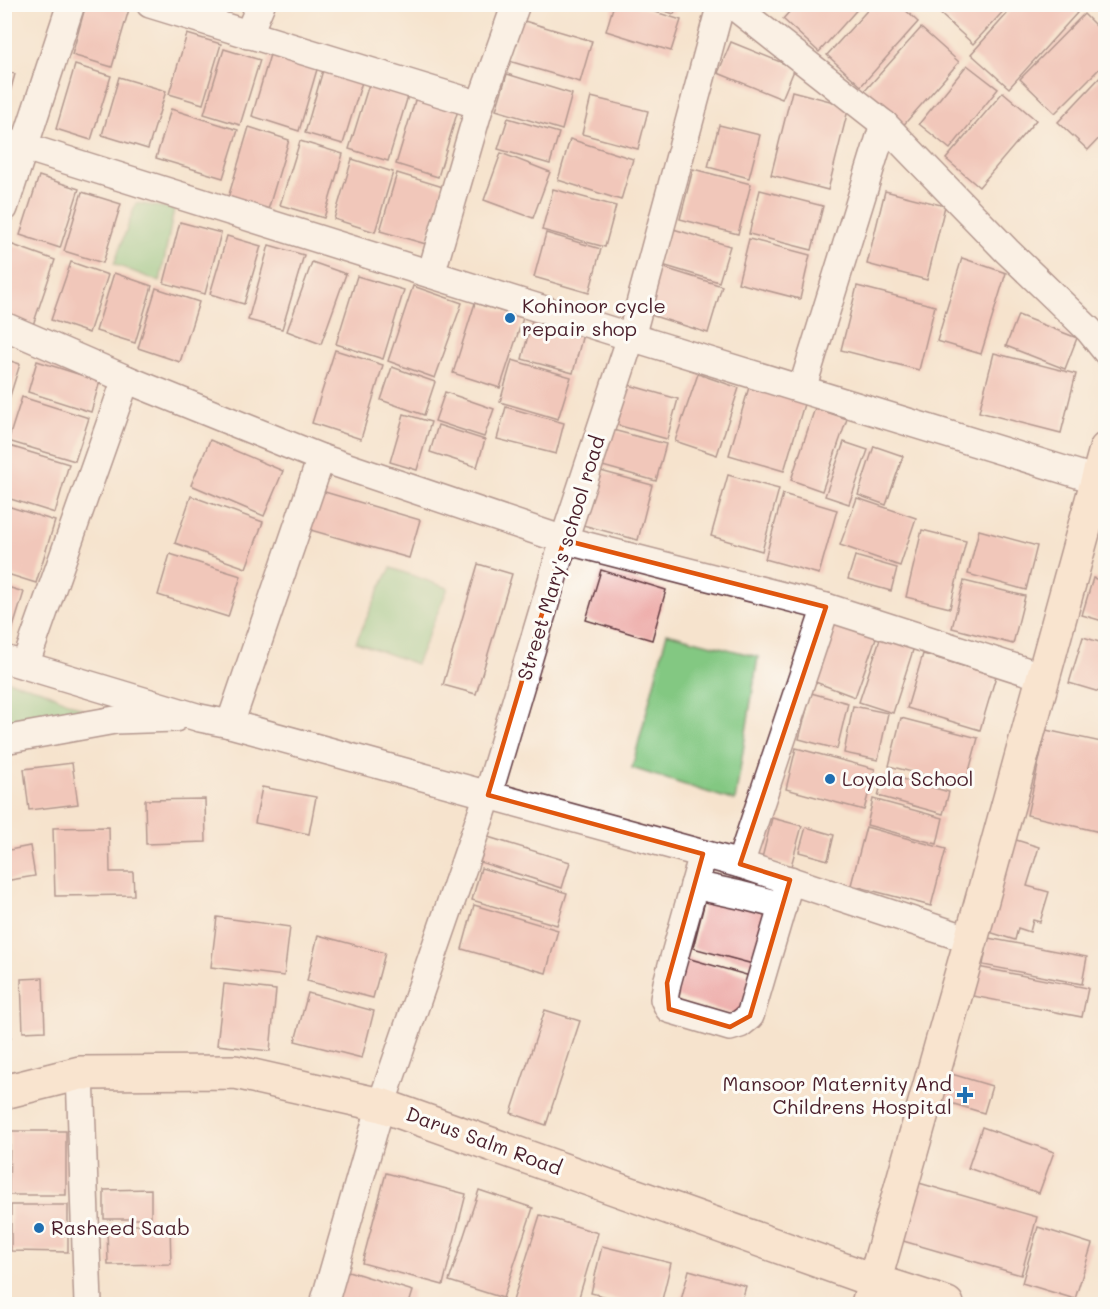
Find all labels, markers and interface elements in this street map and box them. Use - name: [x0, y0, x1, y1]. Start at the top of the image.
- place label: Kohinoor cycle repair shop: [522, 292, 666, 341]
- marker: Kohinoor cycle repair shop: [503, 311, 517, 325]
- street label: Street Mary's school road: [510, 432, 610, 683]
- place label: Loyola School: [842, 765, 974, 791]
- marker: Loyola School: [823, 772, 837, 786]
- place label: Mansoor Maternity And Childrens Hospital: [723, 1070, 952, 1119]
- marker: Mansoor Maternity And Childrens Hospital: [956, 1086, 974, 1104]
- street label: Darus Salm Road: [403, 1100, 566, 1180]
- place label: Rasheed Saab: [51, 1214, 190, 1240]
- marker: Rasheed Saab: [32, 1221, 46, 1235]

